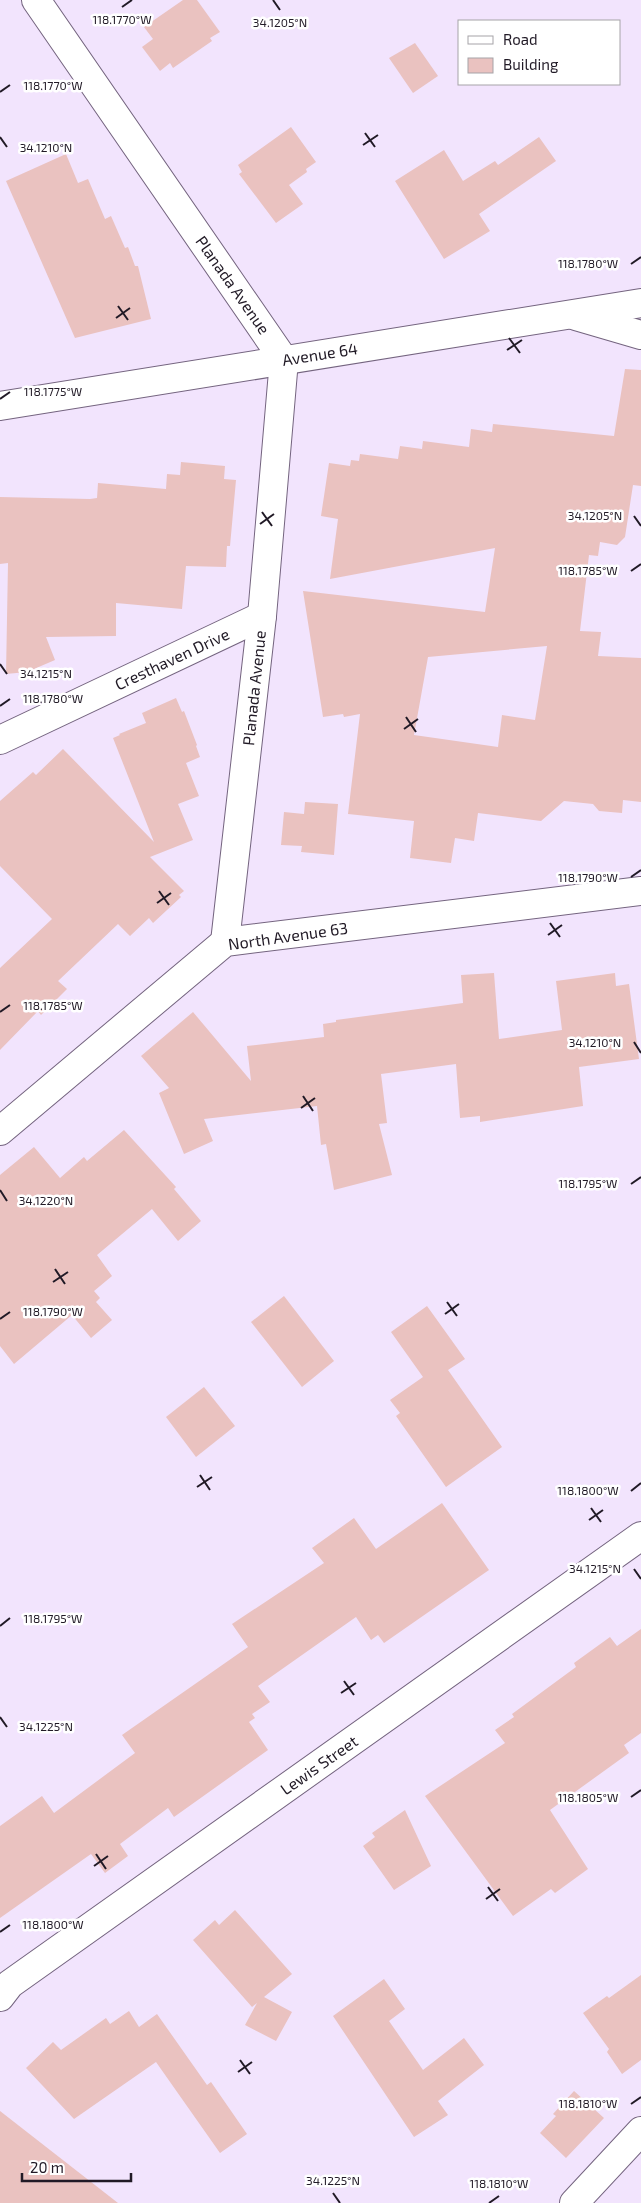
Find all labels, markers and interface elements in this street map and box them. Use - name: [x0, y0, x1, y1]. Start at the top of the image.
- text: 118.1770°W: [92, 12, 152, 26]
- text: 34.1205°N: [253, 15, 307, 29]
- legend: [458, 20, 621, 85]
- text: Road: [503, 30, 538, 48]
- text: Building: [503, 55, 559, 73]
- text: 118.1770°W: [23, 78, 83, 92]
- text: 34.1210°N: [20, 140, 72, 154]
- street label: Planada Avenue: [192, 232, 274, 338]
- text: 118.1780°W: [558, 256, 618, 270]
- street label: Avenue 64: [281, 338, 359, 369]
- text: 118.1775°W: [24, 384, 82, 398]
- text: 34.1205°N: [568, 508, 622, 522]
- text: 118.1785°W: [558, 563, 618, 577]
- street label: Cresthaven Drive: [112, 624, 232, 693]
- street label: Planada Avenue: [238, 629, 269, 747]
- text: 34.1215°N: [20, 666, 72, 680]
- text: 118.1780°W: [23, 691, 83, 705]
- text: 118.1790°W: [558, 870, 618, 884]
- street label: North Avenue 63: [227, 918, 349, 953]
- text: 118.1785°W: [23, 998, 83, 1012]
- text: 34.1210°N: [569, 1035, 621, 1049]
- text: 118.1795°W: [558, 1176, 618, 1190]
- text: 34.1220°N: [19, 1193, 73, 1207]
- text: 118.1790°W: [23, 1304, 83, 1318]
- text: 118.1800°W: [557, 1483, 619, 1497]
- text: 34.1215°N: [569, 1561, 621, 1575]
- text: 118.1795°W: [23, 1611, 83, 1625]
- text: 34.1225°N: [19, 1719, 73, 1733]
- street label: Lewis Street: [276, 1731, 361, 1798]
- text: 118.1805°W: [558, 1790, 618, 1804]
- text: 118.1800°W: [22, 1917, 84, 1931]
- text: 118.1810°W: [559, 2096, 617, 2110]
- scale bar: [22, 2150, 131, 2182]
- text: 20 m: [30, 2158, 64, 2176]
- text: 34.1225°N: [306, 2173, 360, 2187]
- text: 118.1810°W: [470, 2176, 528, 2190]

